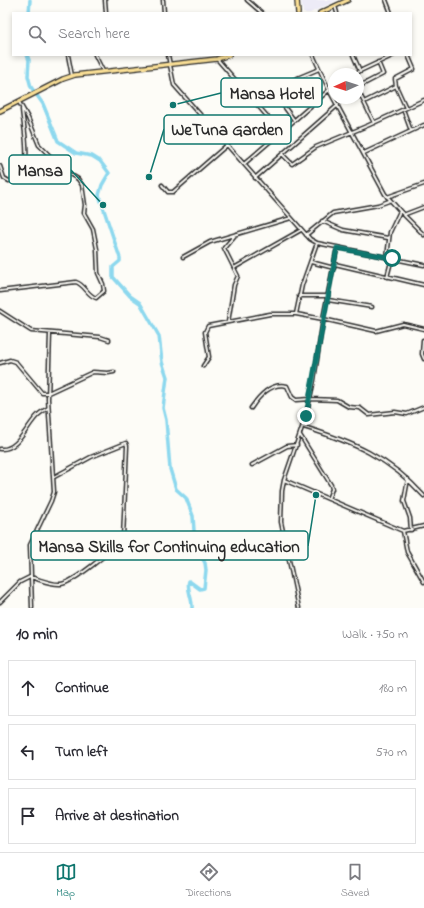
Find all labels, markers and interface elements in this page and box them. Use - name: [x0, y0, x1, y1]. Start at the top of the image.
- search box: [12, 12, 412, 56]
- icon: search: [26, 23, 48, 45]
- text: Search here: [58, 23, 130, 45]
- north arrow: [328, 68, 364, 104]
- callout: Mansa Hotel: [221, 78, 322, 107]
- text: Mansa Hotel: [230, 82, 315, 107]
- callout: WeTuna Garden: [164, 115, 291, 144]
- text: WeTuna Garden: [171, 118, 283, 143]
- callout: Mansa: [9, 155, 71, 184]
- text: Mansa: [17, 159, 63, 184]
- route start: [383, 249, 401, 267]
- route end: [297, 407, 315, 425]
- callout: Mansa Skills for Continuing education: [31, 531, 308, 560]
- text: Mansa Skills for Continuing education: [38, 535, 300, 562]
- text: 10 min: [16, 622, 58, 647]
- text: Walk · 750 m: [342, 625, 408, 644]
- icon: ahead: [17, 677, 39, 699]
- text: Continue: [55, 677, 109, 699]
- text: 180 m: [379, 679, 407, 698]
- icon: left: [17, 741, 39, 763]
- text: Turn left: [55, 741, 108, 763]
- text: 570 m: [375, 743, 407, 762]
- icon: arrive: [17, 805, 39, 827]
- text: Arrive at destination: [55, 805, 179, 827]
- tab: Map: [55, 861, 77, 901]
- tab: Directions: [186, 861, 231, 901]
- tab: Saved: [341, 861, 369, 901]

